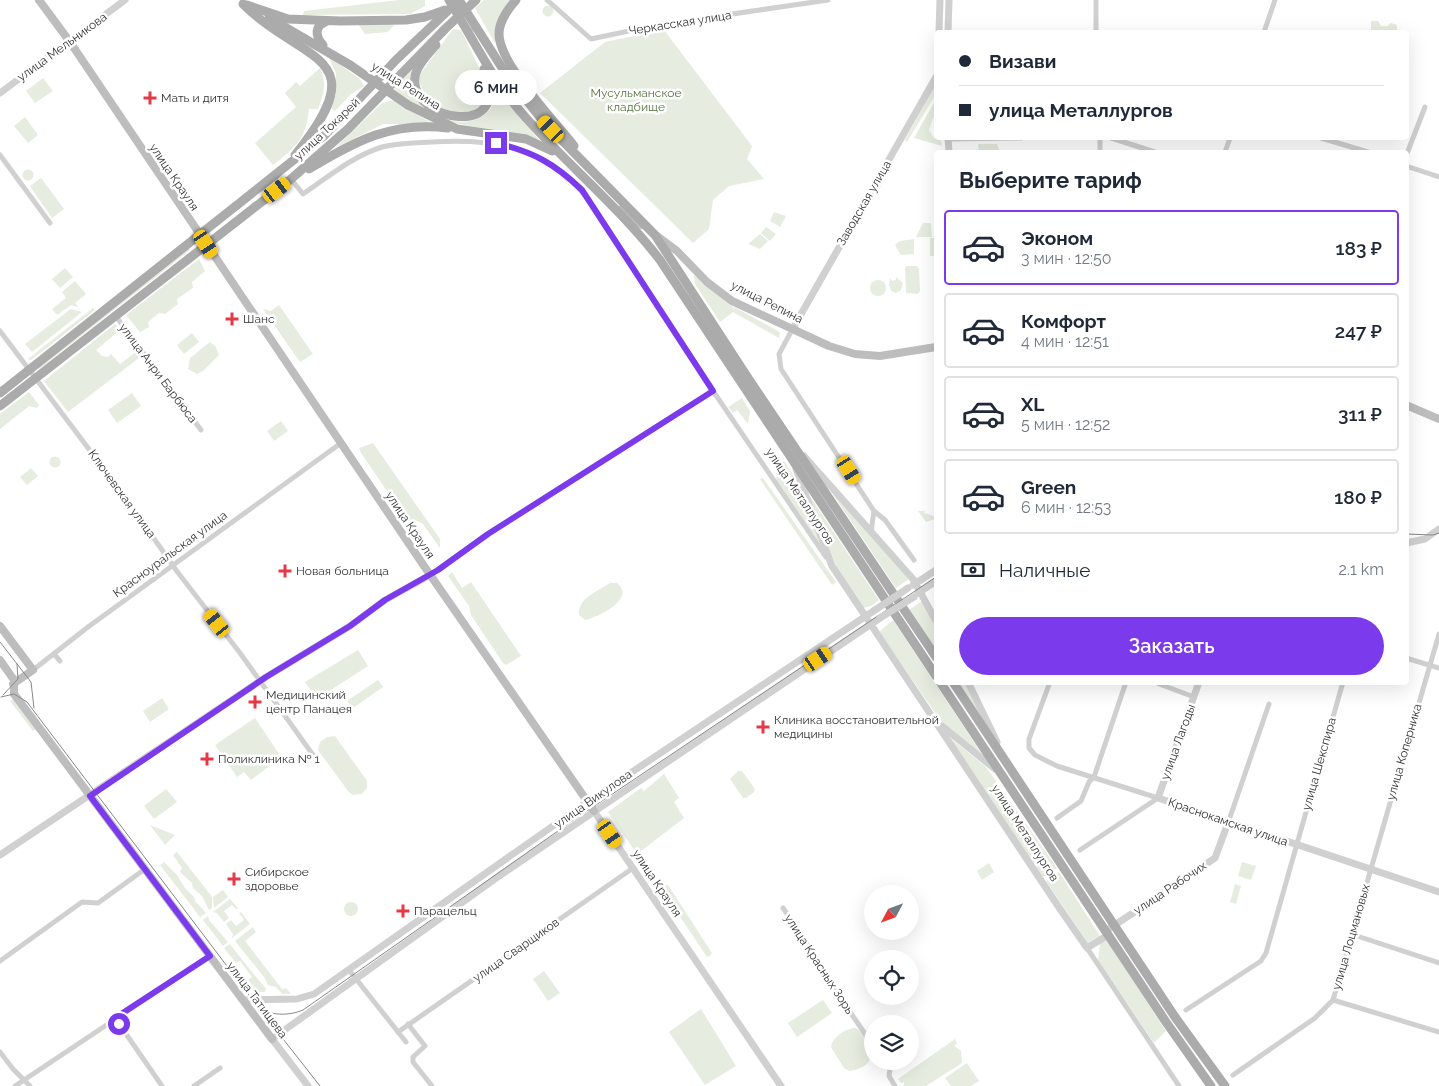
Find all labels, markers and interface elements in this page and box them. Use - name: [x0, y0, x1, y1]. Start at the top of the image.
- street label: Черкасская улица: [628, 8, 732, 38]
- street label: улица Мельникова: [14, 10, 110, 84]
- text: Визави: [989, 50, 1056, 72]
- street label: улица Репина: [369, 59, 443, 113]
- callout: 6 мин: [455, 70, 537, 106]
- text: 6 мин: [474, 78, 518, 97]
- park label: Мусульманское кладбище: [590, 86, 682, 114]
- marker: Мать и дитя: [143, 91, 157, 105]
- place label: Мать и дитя: [161, 91, 229, 105]
- street label: улица Токарей: [291, 95, 363, 163]
- text: улица Металлургов: [989, 99, 1173, 121]
- car: [535, 113, 566, 145]
- route end: [485, 132, 507, 154]
- street label: улица Крауля: [146, 141, 202, 213]
- street label: Заводская улица: [834, 158, 894, 248]
- text: Выберите тариф: [959, 167, 1142, 193]
- car: [260, 175, 293, 205]
- icon: car: [961, 225, 1006, 270]
- car: [191, 227, 220, 261]
- text: Эконом: [1021, 227, 1093, 249]
- text: 183 ₽: [1336, 237, 1382, 259]
- text: 3 мин · 12:50: [1021, 249, 1112, 268]
- street label: улица Репина: [729, 278, 805, 326]
- icon: car: [961, 308, 1006, 353]
- text: Комфорт: [1021, 310, 1106, 332]
- marker: Шанс: [225, 312, 239, 326]
- place label: Шанс: [243, 312, 275, 326]
- text: 247 ₽: [1335, 320, 1382, 342]
- street label: улица Анри Барбюса: [116, 321, 200, 425]
- text: 4 мин · 12:51: [1021, 332, 1109, 351]
- icon: car: [961, 391, 1006, 436]
- text: XL: [1021, 393, 1044, 415]
- text: 311 ₽: [1338, 403, 1382, 425]
- text: 5 мин · 12:52: [1021, 415, 1110, 434]
- street label: улица Металлургов: [763, 445, 837, 547]
- street label: Ключевская улица: [85, 447, 159, 541]
- car: [834, 453, 863, 487]
- icon: car: [961, 474, 1006, 519]
- text: Green: [1021, 476, 1076, 498]
- text: 180 ₽: [1334, 486, 1382, 508]
- street label: улица Крауля: [382, 489, 438, 561]
- text: 6 мин · 12:53: [1021, 498, 1111, 517]
- street label: Красноуральская улица: [110, 508, 230, 600]
- icon: cash: [959, 556, 987, 584]
- text: Наличные: [999, 559, 1090, 581]
- text: 2.1 km: [1339, 560, 1384, 579]
- marker: Новая больница: [278, 564, 292, 578]
- place label: Новая больница: [296, 564, 389, 578]
- car: [201, 607, 232, 639]
- button: Заказать: [959, 617, 1384, 675]
- car: [801, 644, 834, 674]
- place label: Медицинский центр Панацея: [266, 688, 352, 716]
- marker: Медицинский центр Панацея: [248, 695, 262, 709]
- street label: улица Лагоды: [1158, 702, 1198, 782]
- street label: улица Коперника: [1384, 702, 1424, 802]
- place label: Клиника восстановительной медицины: [774, 713, 939, 741]
- street label: улица Шекспира: [1299, 716, 1339, 812]
- marker: Клиника восстановительной медицины: [756, 720, 770, 734]
- marker: Поликлиника № 1: [200, 752, 214, 766]
- place label: Поликлиника № 1: [218, 752, 320, 766]
- street label: улица Викулова: [551, 767, 635, 831]
- street label: улица Металлургов: [988, 782, 1062, 884]
- street label: Краснокамская улица: [1166, 795, 1290, 849]
- car: [595, 817, 624, 851]
- street label: улица Крауля: [629, 847, 685, 919]
- street label: улица Рабочих: [1131, 859, 1209, 917]
- place label: Сибирское здоровье: [245, 865, 309, 893]
- marker: Сибирское здоровье: [227, 872, 241, 886]
- street label: улица Лоцмановых: [1329, 882, 1373, 992]
- north arrow: [864, 885, 919, 940]
- map controls: [864, 885, 919, 1070]
- marker: Парацельц: [396, 904, 410, 918]
- place label: Парацельц: [414, 904, 477, 918]
- street label: улица Красных Зорь: [781, 911, 857, 1017]
- street label: улица Сварщиков: [470, 915, 562, 985]
- button: locate: [864, 950, 919, 1005]
- street label: улица Татищева: [224, 959, 290, 1041]
- route start: [108, 1013, 130, 1035]
- button: layers: [864, 1015, 919, 1070]

